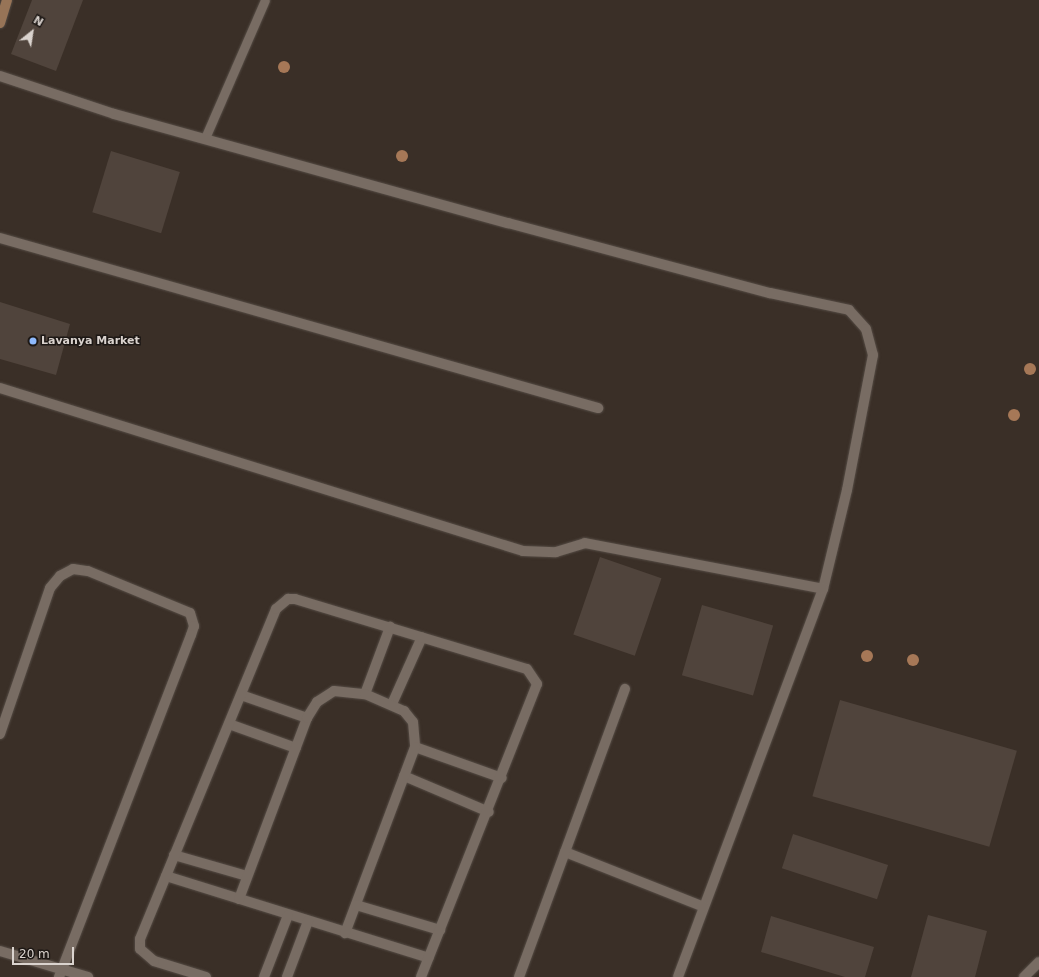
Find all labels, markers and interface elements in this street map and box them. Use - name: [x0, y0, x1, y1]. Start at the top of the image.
- north arrow: [12, 12, 52, 52]
- text: N: [31, 13, 45, 29]
- place label: Lavanya Market: [41, 334, 140, 348]
- marker: Lavanya Market: [28, 336, 38, 346]
- scale bar: [14, 939, 76, 965]
- text: 20 m: [19, 947, 50, 961]

